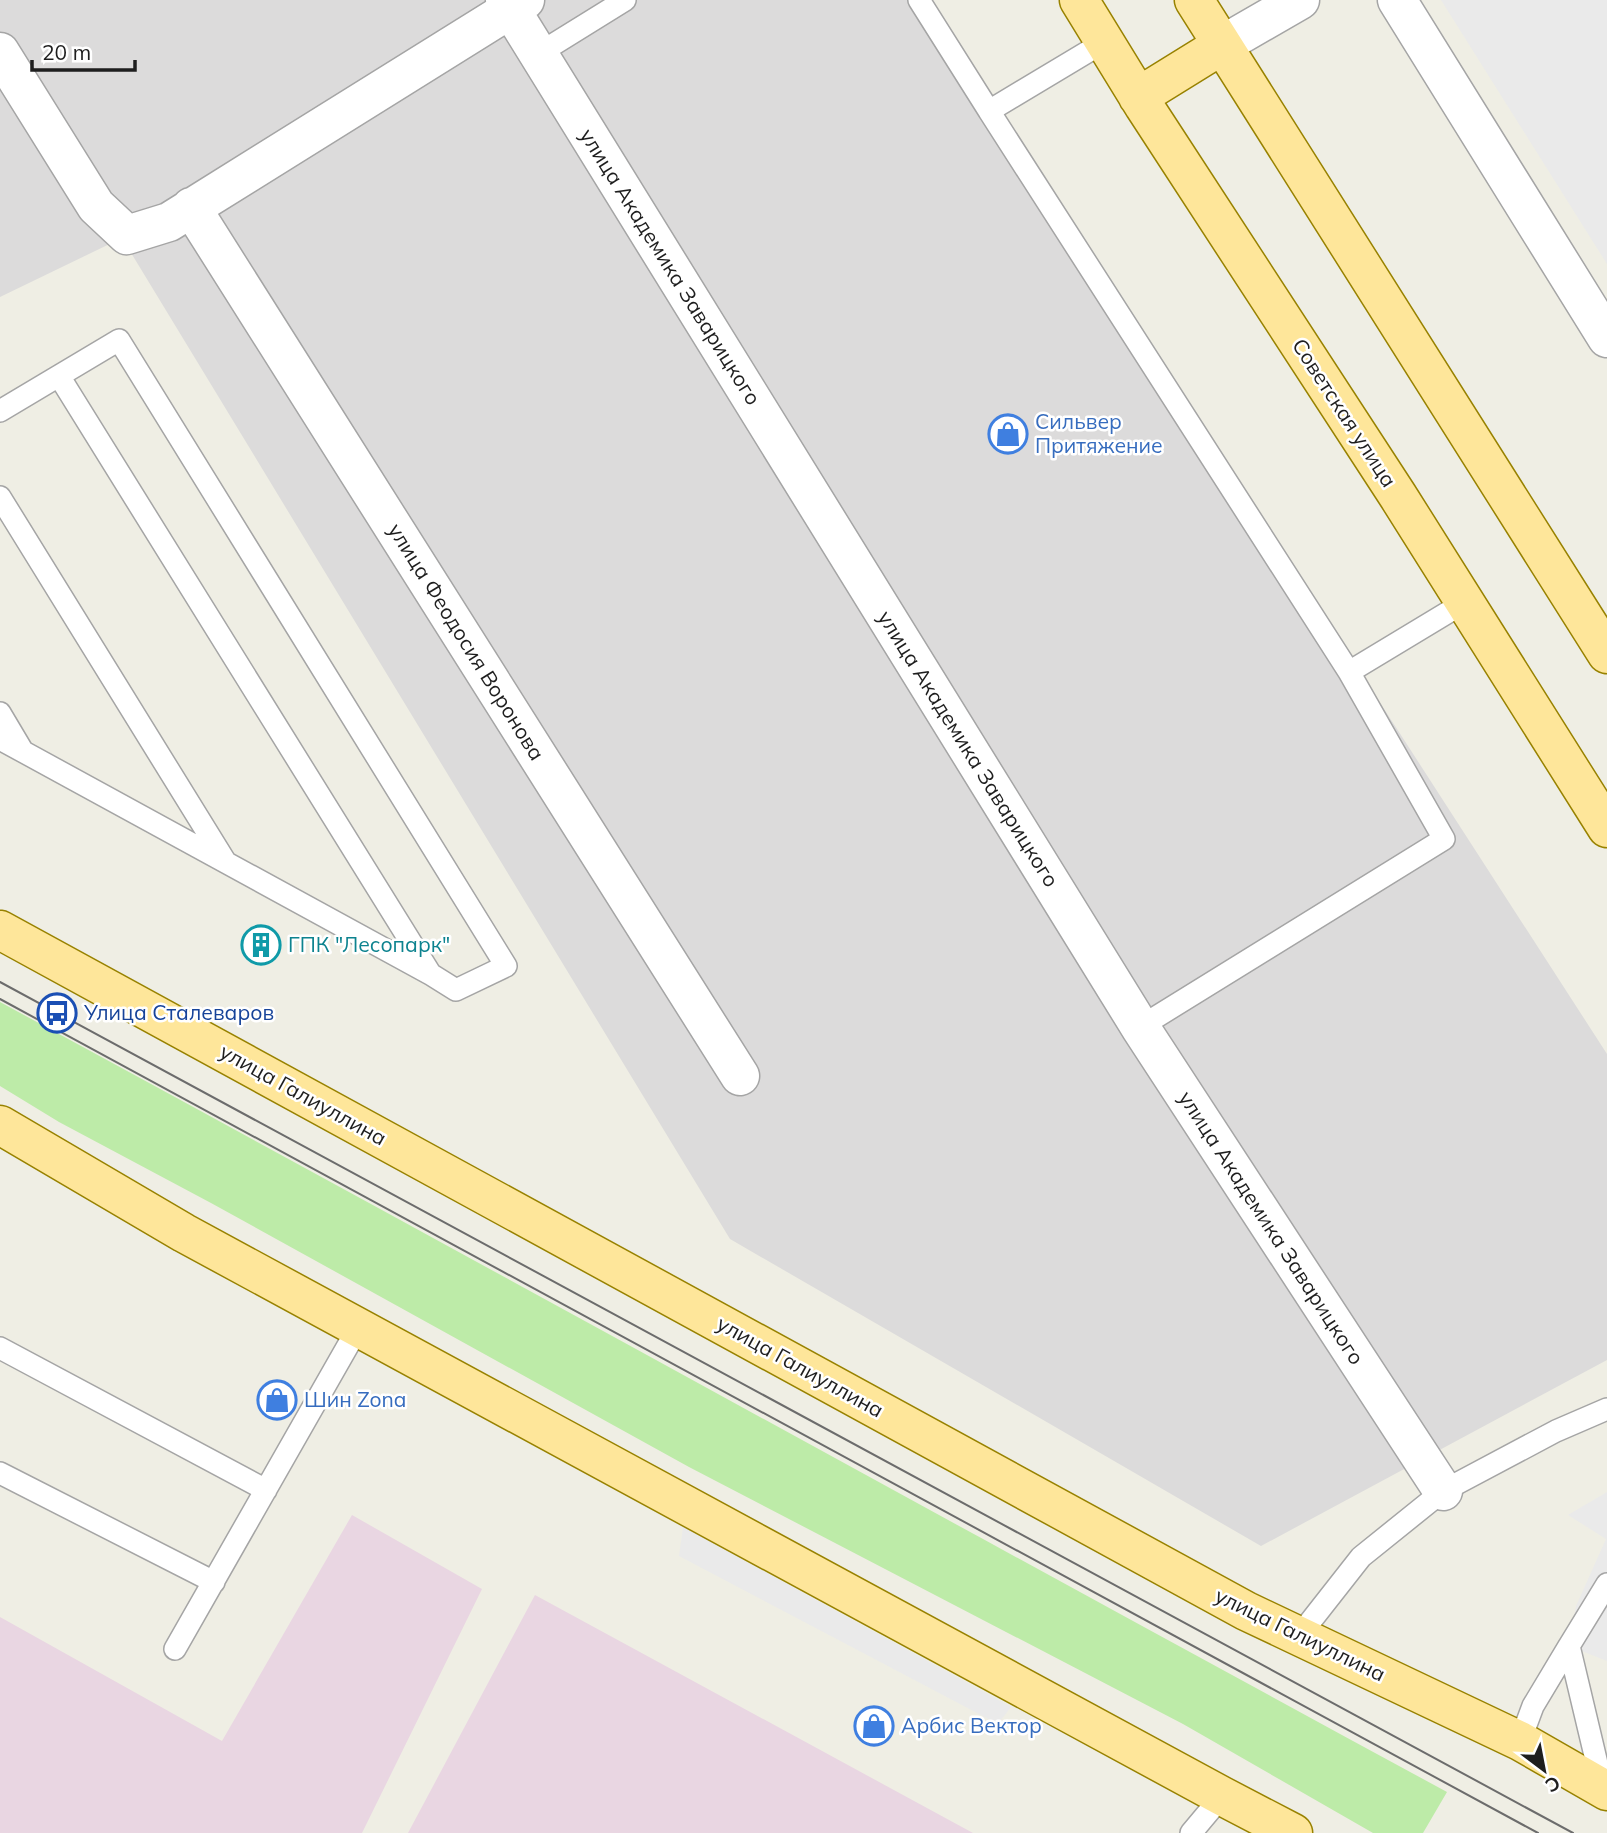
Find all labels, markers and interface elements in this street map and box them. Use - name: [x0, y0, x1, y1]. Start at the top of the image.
- scale bar: [32, 28, 135, 72]
- text: 20 m: [42, 39, 91, 65]
- street label: улица Академика Заварицкого: [575, 123, 767, 410]
- street label: Советская улица: [1287, 333, 1403, 492]
- place label: Сильвер Притяжение: [1035, 408, 1163, 458]
- shop icon: Сильвер Притяжение: [987, 413, 1029, 455]
- street label: улица Феодосия Воронова: [383, 518, 551, 765]
- street label: улица Академика Заварицкого: [873, 605, 1065, 892]
- building icon: ГПК "Лесопарк": [240, 924, 282, 966]
- place label: ГПК "Лесопарк": [288, 931, 450, 957]
- bus stop icon: Улица Сталеваров: [36, 992, 78, 1034]
- place label: Улица Сталеваров: [83, 999, 274, 1025]
- street label: улица Галиуллина: [216, 1038, 391, 1151]
- street label: улица Академика Заварицкого: [1174, 1086, 1370, 1369]
- street label: улица Галиуллина: [713, 1310, 888, 1423]
- shop icon: Шин Zona: [256, 1379, 298, 1421]
- place label: Шин Zona: [304, 1386, 406, 1412]
- street label: улица Галиуллина: [1211, 1582, 1390, 1687]
- shop icon: Арбис Вектор: [853, 1705, 895, 1747]
- place label: Арбис Вектор: [901, 1712, 1042, 1738]
- north arrow: [1509, 1735, 1579, 1805]
- text: С: [1541, 1771, 1565, 1798]

